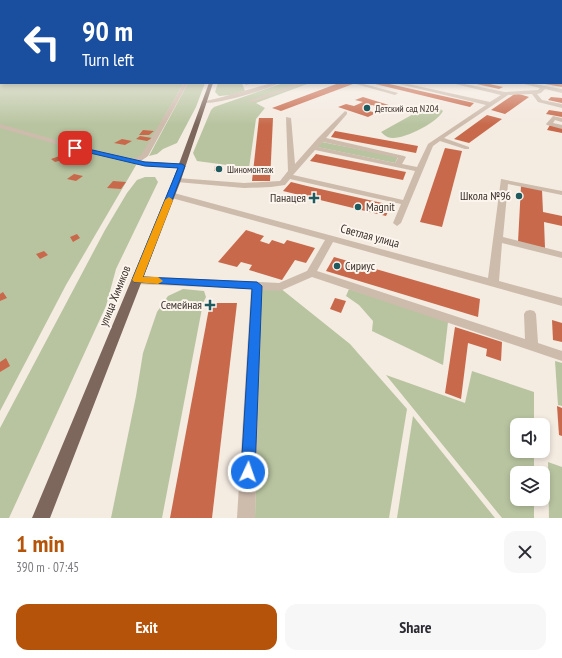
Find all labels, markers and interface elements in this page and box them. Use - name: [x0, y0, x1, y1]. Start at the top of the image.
- text: 90 m: [82, 12, 133, 49]
- icon: left: [16, 16, 68, 68]
- text: Turn left: [82, 48, 134, 71]
- place label: Детский сад N204: [375, 102, 439, 115]
- marker: Детский сад N204: [362, 103, 372, 113]
- pin: [58, 131, 92, 165]
- icon: arrive: [64, 137, 86, 159]
- place label: Шиномонтаж: [227, 163, 274, 176]
- marker: Шиномонтаж: [214, 164, 224, 174]
- place label: Школа №96: [460, 188, 511, 203]
- place label: Панацея: [270, 190, 306, 205]
- marker: Школа №96: [514, 191, 524, 201]
- marker: Панацея: [309, 193, 319, 203]
- place label: Magnit: [366, 199, 396, 214]
- marker: Magnit: [353, 202, 363, 212]
- street label: Светлая улица: [339, 220, 401, 251]
- place label: Сириус: [345, 258, 376, 273]
- marker: Сириус: [332, 261, 342, 271]
- street label: улица Химиков: [96, 263, 134, 328]
- place label: Семейная: [161, 297, 202, 312]
- marker: Семейная: [205, 300, 215, 310]
- map controls: [510, 418, 550, 506]
- button: sound: [510, 418, 550, 458]
- position arrow: [227, 451, 269, 493]
- button: layers: [510, 466, 550, 506]
- text: 1 min: [16, 528, 64, 559]
- button: close: [504, 531, 546, 573]
- text: 390 m · 07:45: [16, 559, 79, 576]
- button: Exit: [16, 604, 277, 650]
- button: Share: [285, 604, 546, 650]

